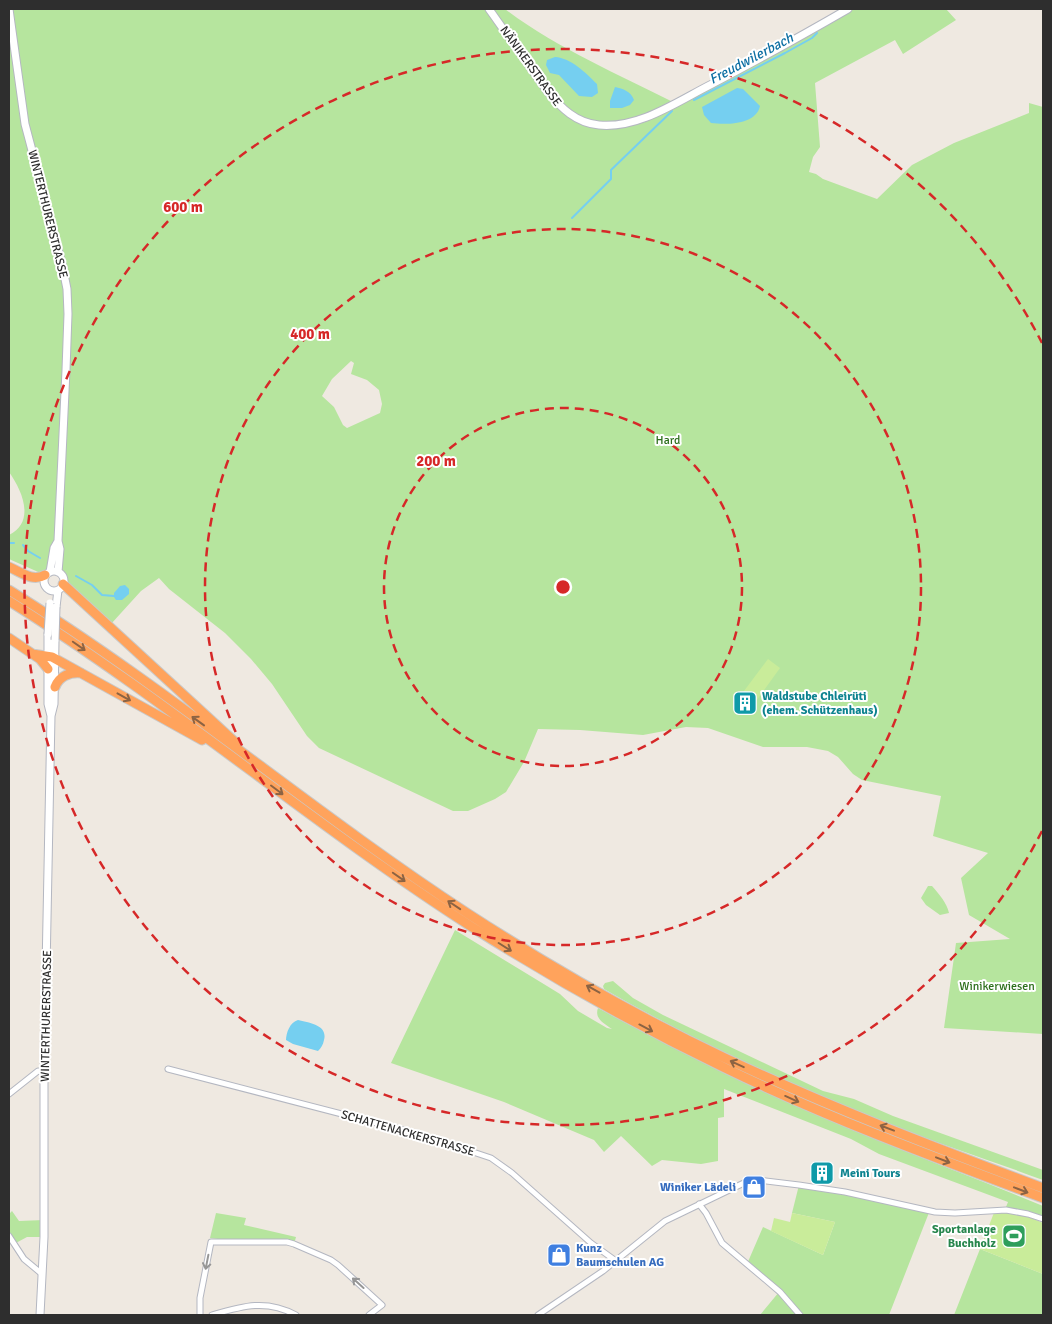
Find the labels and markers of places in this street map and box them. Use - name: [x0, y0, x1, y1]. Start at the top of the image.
- centre of rings: [554, 578, 572, 596]
- place label: Waldstube Chleirüti (ehem. Schützenhaus): [762, 689, 878, 718]
- building icon: Waldstube Chleirüti (ehem. Schützenhaus): [732, 690, 758, 716]
- building icon: Meini Tours: [809, 1160, 835, 1186]
- place label: Meini Tours: [840, 1166, 901, 1181]
- shop icon: Winiker Lädeli: [741, 1174, 767, 1200]
- place label: Winiker Lädeli: [660, 1180, 736, 1195]
- place label: Sportanlage Buchholz: [932, 1222, 997, 1251]
- sports icon: Sportanlage Buchholz: [1001, 1223, 1027, 1249]
- place label: Kunz Baumschulen AG: [576, 1241, 664, 1270]
- shop icon: Kunz Baumschulen AG: [546, 1242, 572, 1268]

